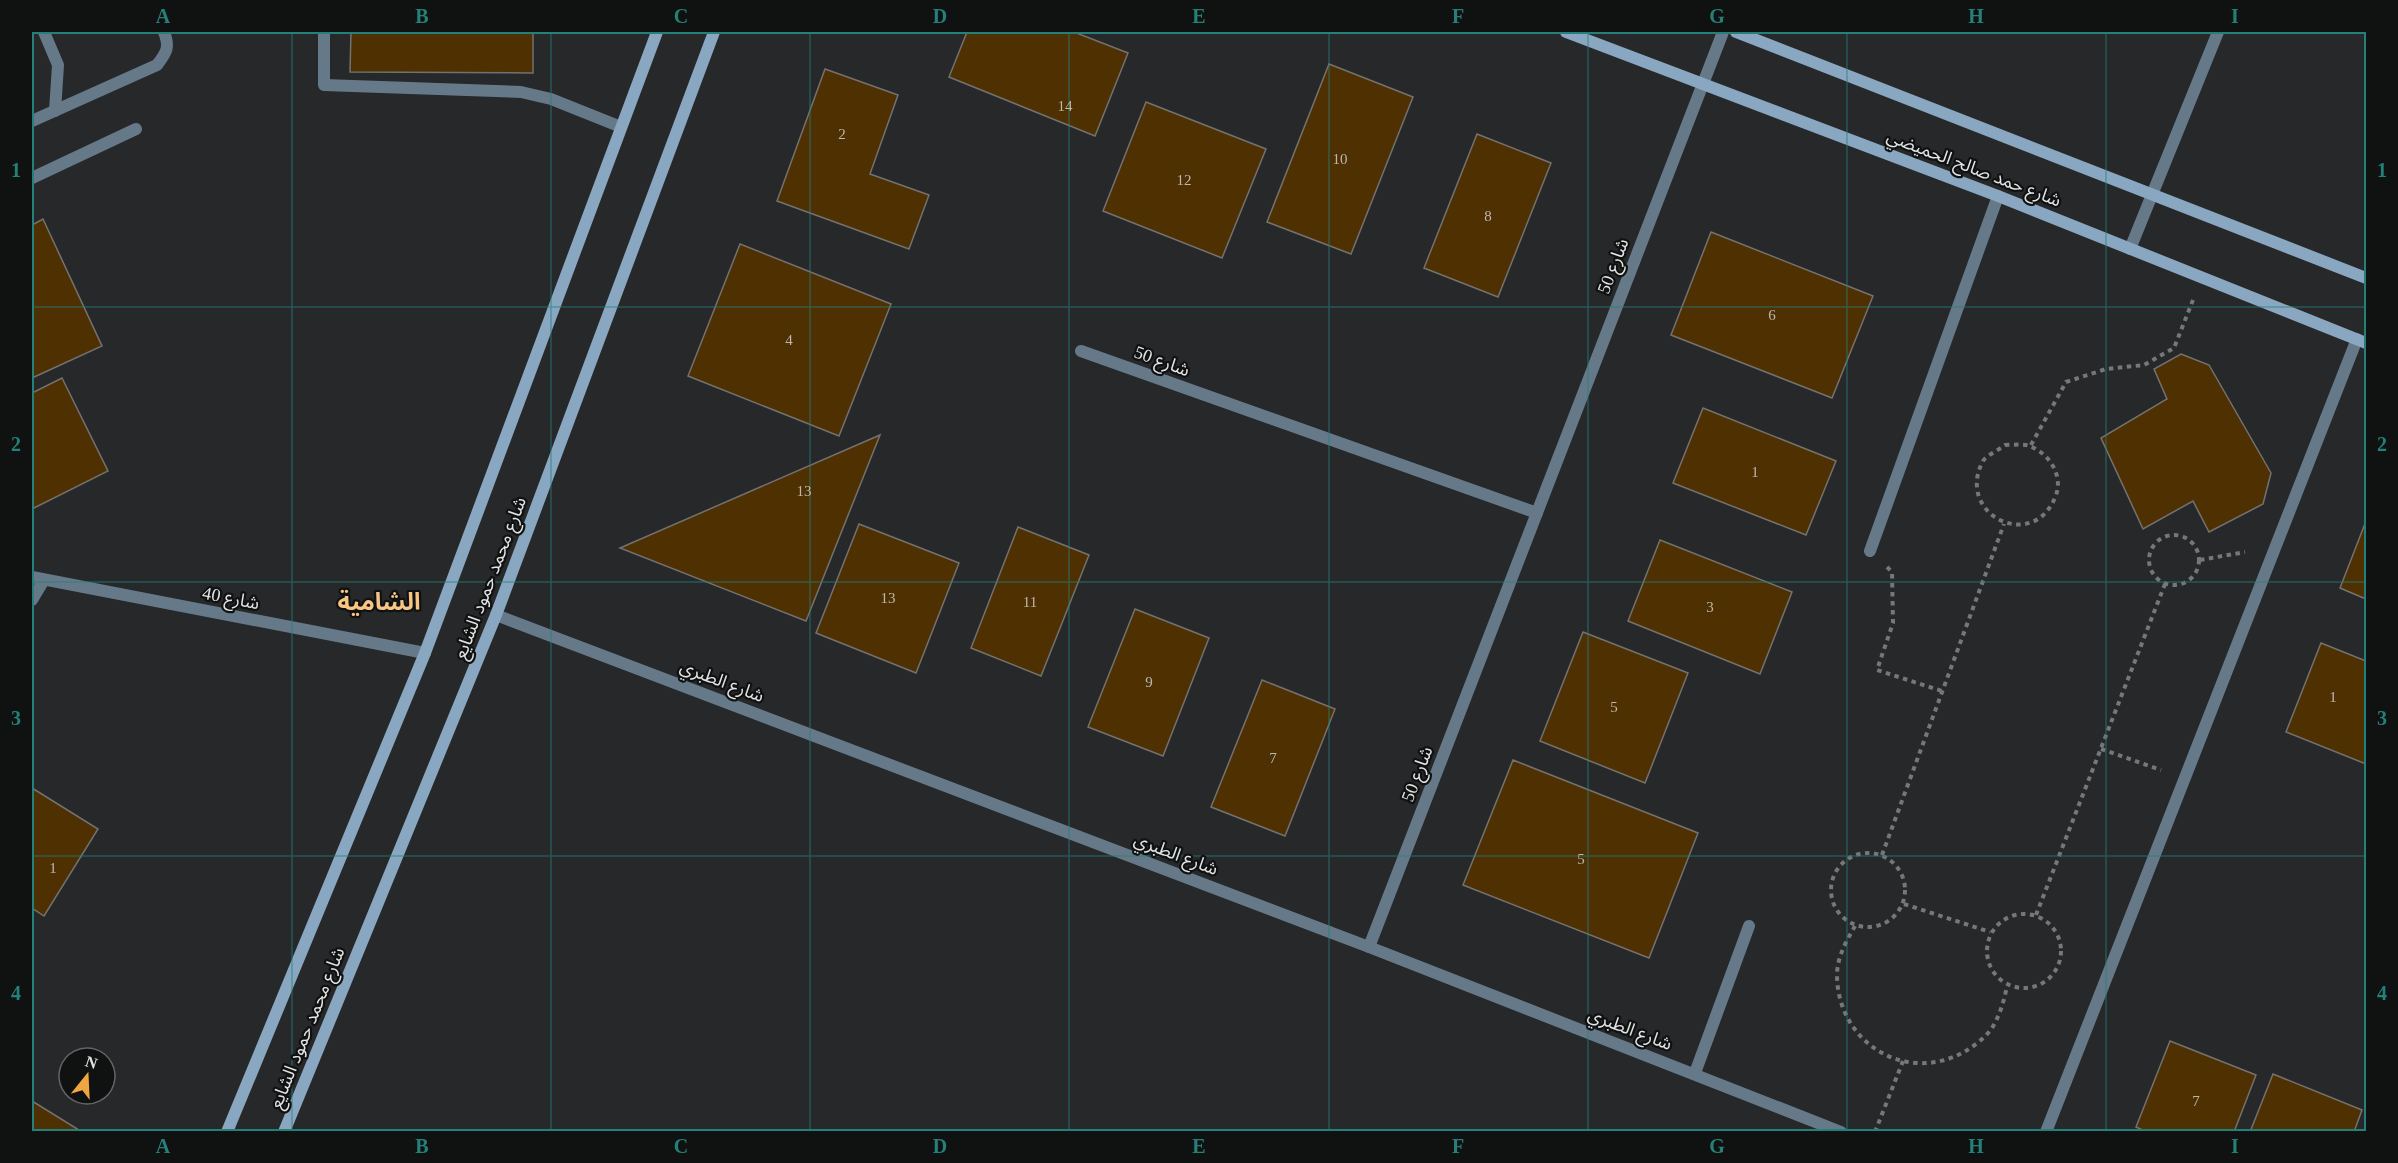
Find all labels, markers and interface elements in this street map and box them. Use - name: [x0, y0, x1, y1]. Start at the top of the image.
- text: A: [156, 5, 171, 27]
- text: B: [415, 5, 429, 27]
- text: C: [674, 5, 688, 27]
- text: D: [933, 5, 947, 27]
- text: E: [1192, 5, 1206, 27]
- text: F: [1452, 5, 1464, 27]
- text: G: [1709, 5, 1725, 27]
- text: H: [1968, 5, 1984, 27]
- text: I: [2231, 5, 2239, 27]
- house number: 14: [1058, 98, 1073, 114]
- house number: 2: [838, 126, 846, 142]
- street label: شارع حمد صالح الحميضي: [1883, 126, 2064, 214]
- house number: 10: [1333, 151, 1348, 167]
- text: 1: [11, 159, 21, 181]
- text: 1: [2377, 159, 2387, 181]
- house number: 12: [1177, 172, 1192, 188]
- house number: 8: [1484, 208, 1492, 224]
- street label: شارع 50: [1593, 236, 1636, 298]
- house number: 6: [1768, 307, 1776, 323]
- house number: 4: [785, 332, 793, 348]
- street label: شارع 50: [1130, 342, 1192, 384]
- text: 2: [11, 433, 21, 455]
- text: 2: [2377, 433, 2387, 455]
- house number: 1: [1751, 464, 1759, 480]
- house number: 13: [797, 483, 812, 499]
- street label: شارع محمد حمود الشايع: [450, 494, 534, 663]
- street label: شارع 40: [200, 583, 261, 617]
- district label: الشامية: [338, 589, 420, 616]
- house number: 13: [881, 590, 896, 606]
- house number: 11: [1023, 594, 1037, 610]
- house number: 3: [1706, 599, 1714, 615]
- street label: شارع الطبري: [676, 656, 767, 710]
- house number: 9: [1145, 674, 1153, 690]
- house number: 1: [2329, 689, 2337, 705]
- house number: 5: [1610, 699, 1618, 715]
- text: 3: [11, 707, 21, 729]
- text: 3: [2377, 707, 2387, 729]
- street label: شارع 50: [1397, 744, 1440, 806]
- house number: 7: [1269, 750, 1277, 766]
- street label: شارع الطبري: [1130, 829, 1221, 883]
- house number: 5: [1577, 851, 1585, 867]
- house number: 1: [49, 860, 57, 876]
- street label: شارع محمد حمود الشايع: [266, 945, 352, 1113]
- text: 4: [11, 982, 21, 1004]
- text: 4: [2377, 982, 2387, 1004]
- street label: شارع الطبري: [1584, 1004, 1675, 1058]
- north arrow: [57, 1046, 117, 1106]
- text: N: [83, 1052, 100, 1072]
- house number: 7: [2192, 1093, 2200, 1109]
- text: A: [156, 1135, 171, 1157]
- text: B: [415, 1135, 429, 1157]
- text: C: [674, 1135, 688, 1157]
- text: D: [933, 1135, 947, 1157]
- text: E: [1192, 1135, 1206, 1157]
- text: F: [1452, 1135, 1464, 1157]
- text: G: [1709, 1135, 1725, 1157]
- text: H: [1968, 1135, 1984, 1157]
- text: I: [2231, 1135, 2239, 1157]

